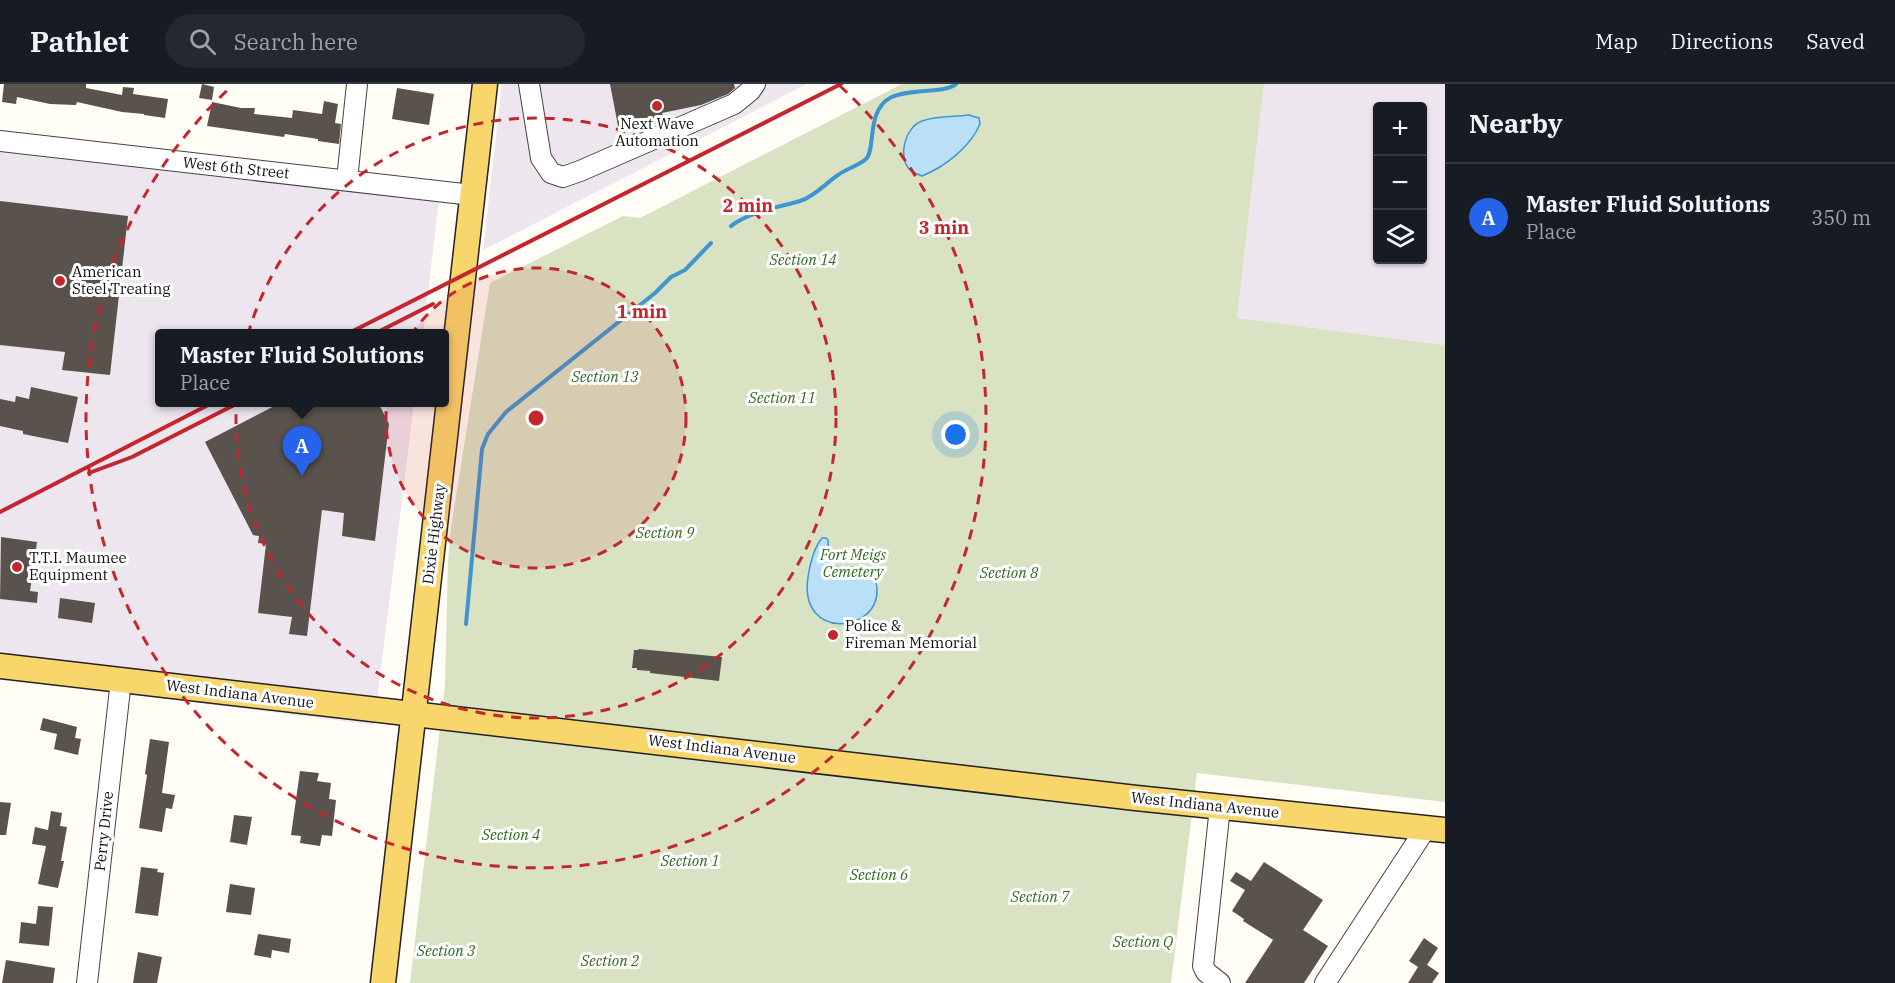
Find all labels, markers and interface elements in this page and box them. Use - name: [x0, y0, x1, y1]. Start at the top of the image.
- search box: [165, 14, 585, 68]
- text: Pathlet: [30, 23, 129, 60]
- icon: search: [186, 25, 219, 58]
- text: Search here: [234, 27, 358, 56]
- text: Map: [1595, 27, 1638, 55]
- text: Directions: [1671, 27, 1773, 55]
- text: Saved: [1806, 27, 1865, 55]
- marker: Next Wave Automation: [650, 99, 664, 113]
- map controls: [1373, 102, 1427, 264]
- button: +: [1373, 102, 1427, 156]
- text: Nearby: [1469, 106, 1563, 140]
- place label: Next Wave Automation: [615, 114, 699, 150]
- street label: West 6th Street: [182, 152, 290, 183]
- button: −: [1373, 156, 1427, 210]
- text: Master Fluid Solutions: [1526, 189, 1770, 218]
- text: 2 min: [723, 194, 773, 217]
- text: A: [1482, 204, 1495, 231]
- text: 350 m: [1811, 204, 1871, 231]
- button: layers: [1373, 210, 1427, 264]
- text: 3 min: [919, 216, 969, 239]
- text: Place: [1526, 218, 1576, 245]
- park label: Section 14: [769, 250, 836, 269]
- place label: American Steel Treating: [72, 262, 170, 298]
- marker: American Steel Treating: [53, 274, 67, 288]
- text: 1 min: [617, 300, 667, 323]
- popup: [155, 329, 449, 407]
- text: Master Fluid Solutions: [180, 340, 424, 369]
- park label: Section 13: [571, 367, 639, 386]
- text: Place: [180, 369, 230, 396]
- park label: Section 11: [748, 388, 815, 407]
- centre of rings: [526, 408, 546, 428]
- your location: [941, 420, 970, 449]
- pin: A: [282, 426, 322, 476]
- street label: Dixie Highway: [418, 482, 449, 585]
- park label: Section 9: [635, 523, 695, 542]
- park label: Fort Meigs Cemetery: [819, 545, 886, 581]
- place label: T.T.I. Maumee Equipment: [29, 548, 127, 584]
- marker: T.T.I. Maumee Equipment: [10, 560, 24, 574]
- park label: Section 8: [979, 563, 1039, 582]
- place label: Police & Fireman Memorial: [845, 616, 977, 652]
- marker: Police & Fireman Memorial: [826, 628, 840, 642]
- street label: West Indiana Avenue: [165, 675, 315, 712]
- street label: West Indiana Avenue: [647, 730, 797, 767]
- street label: West Indiana Avenue: [1130, 787, 1280, 822]
- street label: Perry Drive: [90, 790, 117, 872]
- park label: Section 4: [481, 825, 540, 844]
- park label: Section 1: [660, 851, 719, 870]
- park label: Section 6: [849, 865, 908, 884]
- park label: Section 7: [1010, 887, 1070, 906]
- park label: Section Q: [1112, 932, 1173, 951]
- park label: Section 3: [416, 941, 476, 960]
- park label: Section 2: [580, 951, 639, 970]

